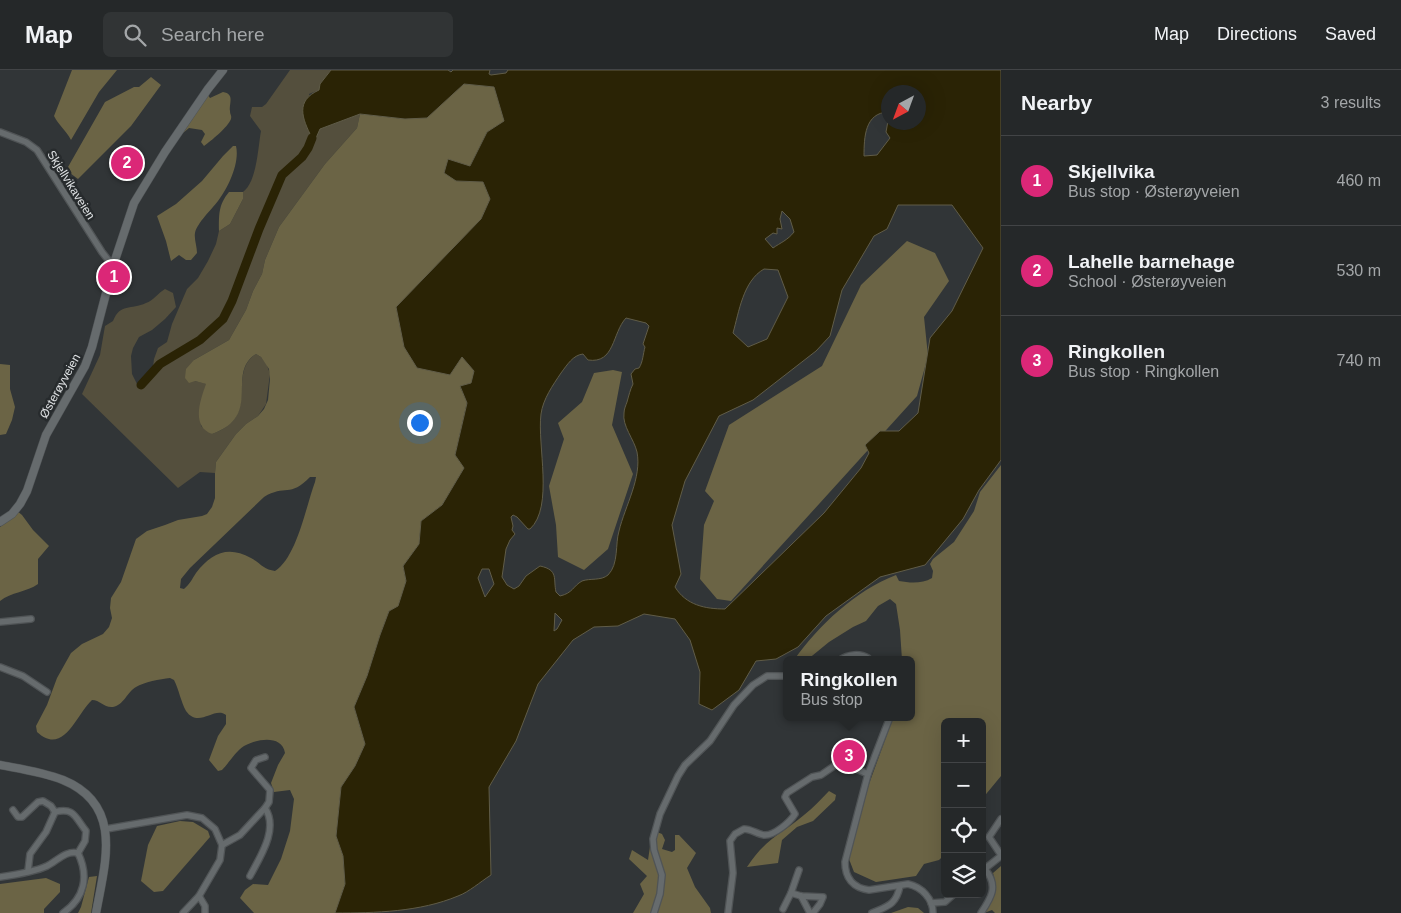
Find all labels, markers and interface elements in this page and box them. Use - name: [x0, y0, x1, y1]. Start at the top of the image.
- search box: [103, 12, 453, 57]
- text: Map: [25, 21, 73, 48]
- icon: search: [121, 21, 149, 49]
- text: Search here: [161, 24, 265, 45]
- text: Map: [1154, 24, 1189, 44]
- text: Directions: [1217, 24, 1297, 44]
- text: Saved: [1325, 24, 1376, 44]
- north arrow: [881, 85, 926, 130]
- text: Nearby: [1021, 91, 1092, 114]
- text: 3 results: [1321, 94, 1381, 111]
- pin: 2: [111, 144, 143, 182]
- street label: Skjellvikaveien: [44, 148, 98, 222]
- text: Skjellvika: [1068, 161, 1155, 182]
- text: 1: [1033, 172, 1041, 189]
- text: 460 m: [1337, 172, 1381, 189]
- text: Bus stop · Østerøyveien: [1068, 183, 1240, 200]
- text: Lahelle barnehage: [1068, 251, 1235, 272]
- pin: 1: [98, 258, 130, 296]
- text: 2: [1033, 262, 1041, 279]
- text: 530 m: [1337, 262, 1381, 279]
- text: School · Østerøyveien: [1068, 273, 1226, 290]
- text: Ringkollen: [1068, 341, 1165, 362]
- street label: Østerøyveien: [37, 351, 83, 421]
- text: 3: [1033, 352, 1041, 369]
- text: 740 m: [1337, 352, 1381, 369]
- text: Bus stop · Ringkollen: [1068, 363, 1219, 380]
- your location: [407, 410, 433, 436]
- popup: [783, 656, 915, 721]
- text: Ringkollen: [800, 669, 898, 690]
- text: Bus stop: [800, 691, 863, 708]
- map controls: [941, 718, 986, 898]
- button: +: [941, 718, 986, 763]
- pin: 3: [833, 737, 865, 775]
- button: −: [941, 763, 986, 808]
- button: locate: [941, 808, 986, 853]
- button: layers: [941, 853, 986, 898]

